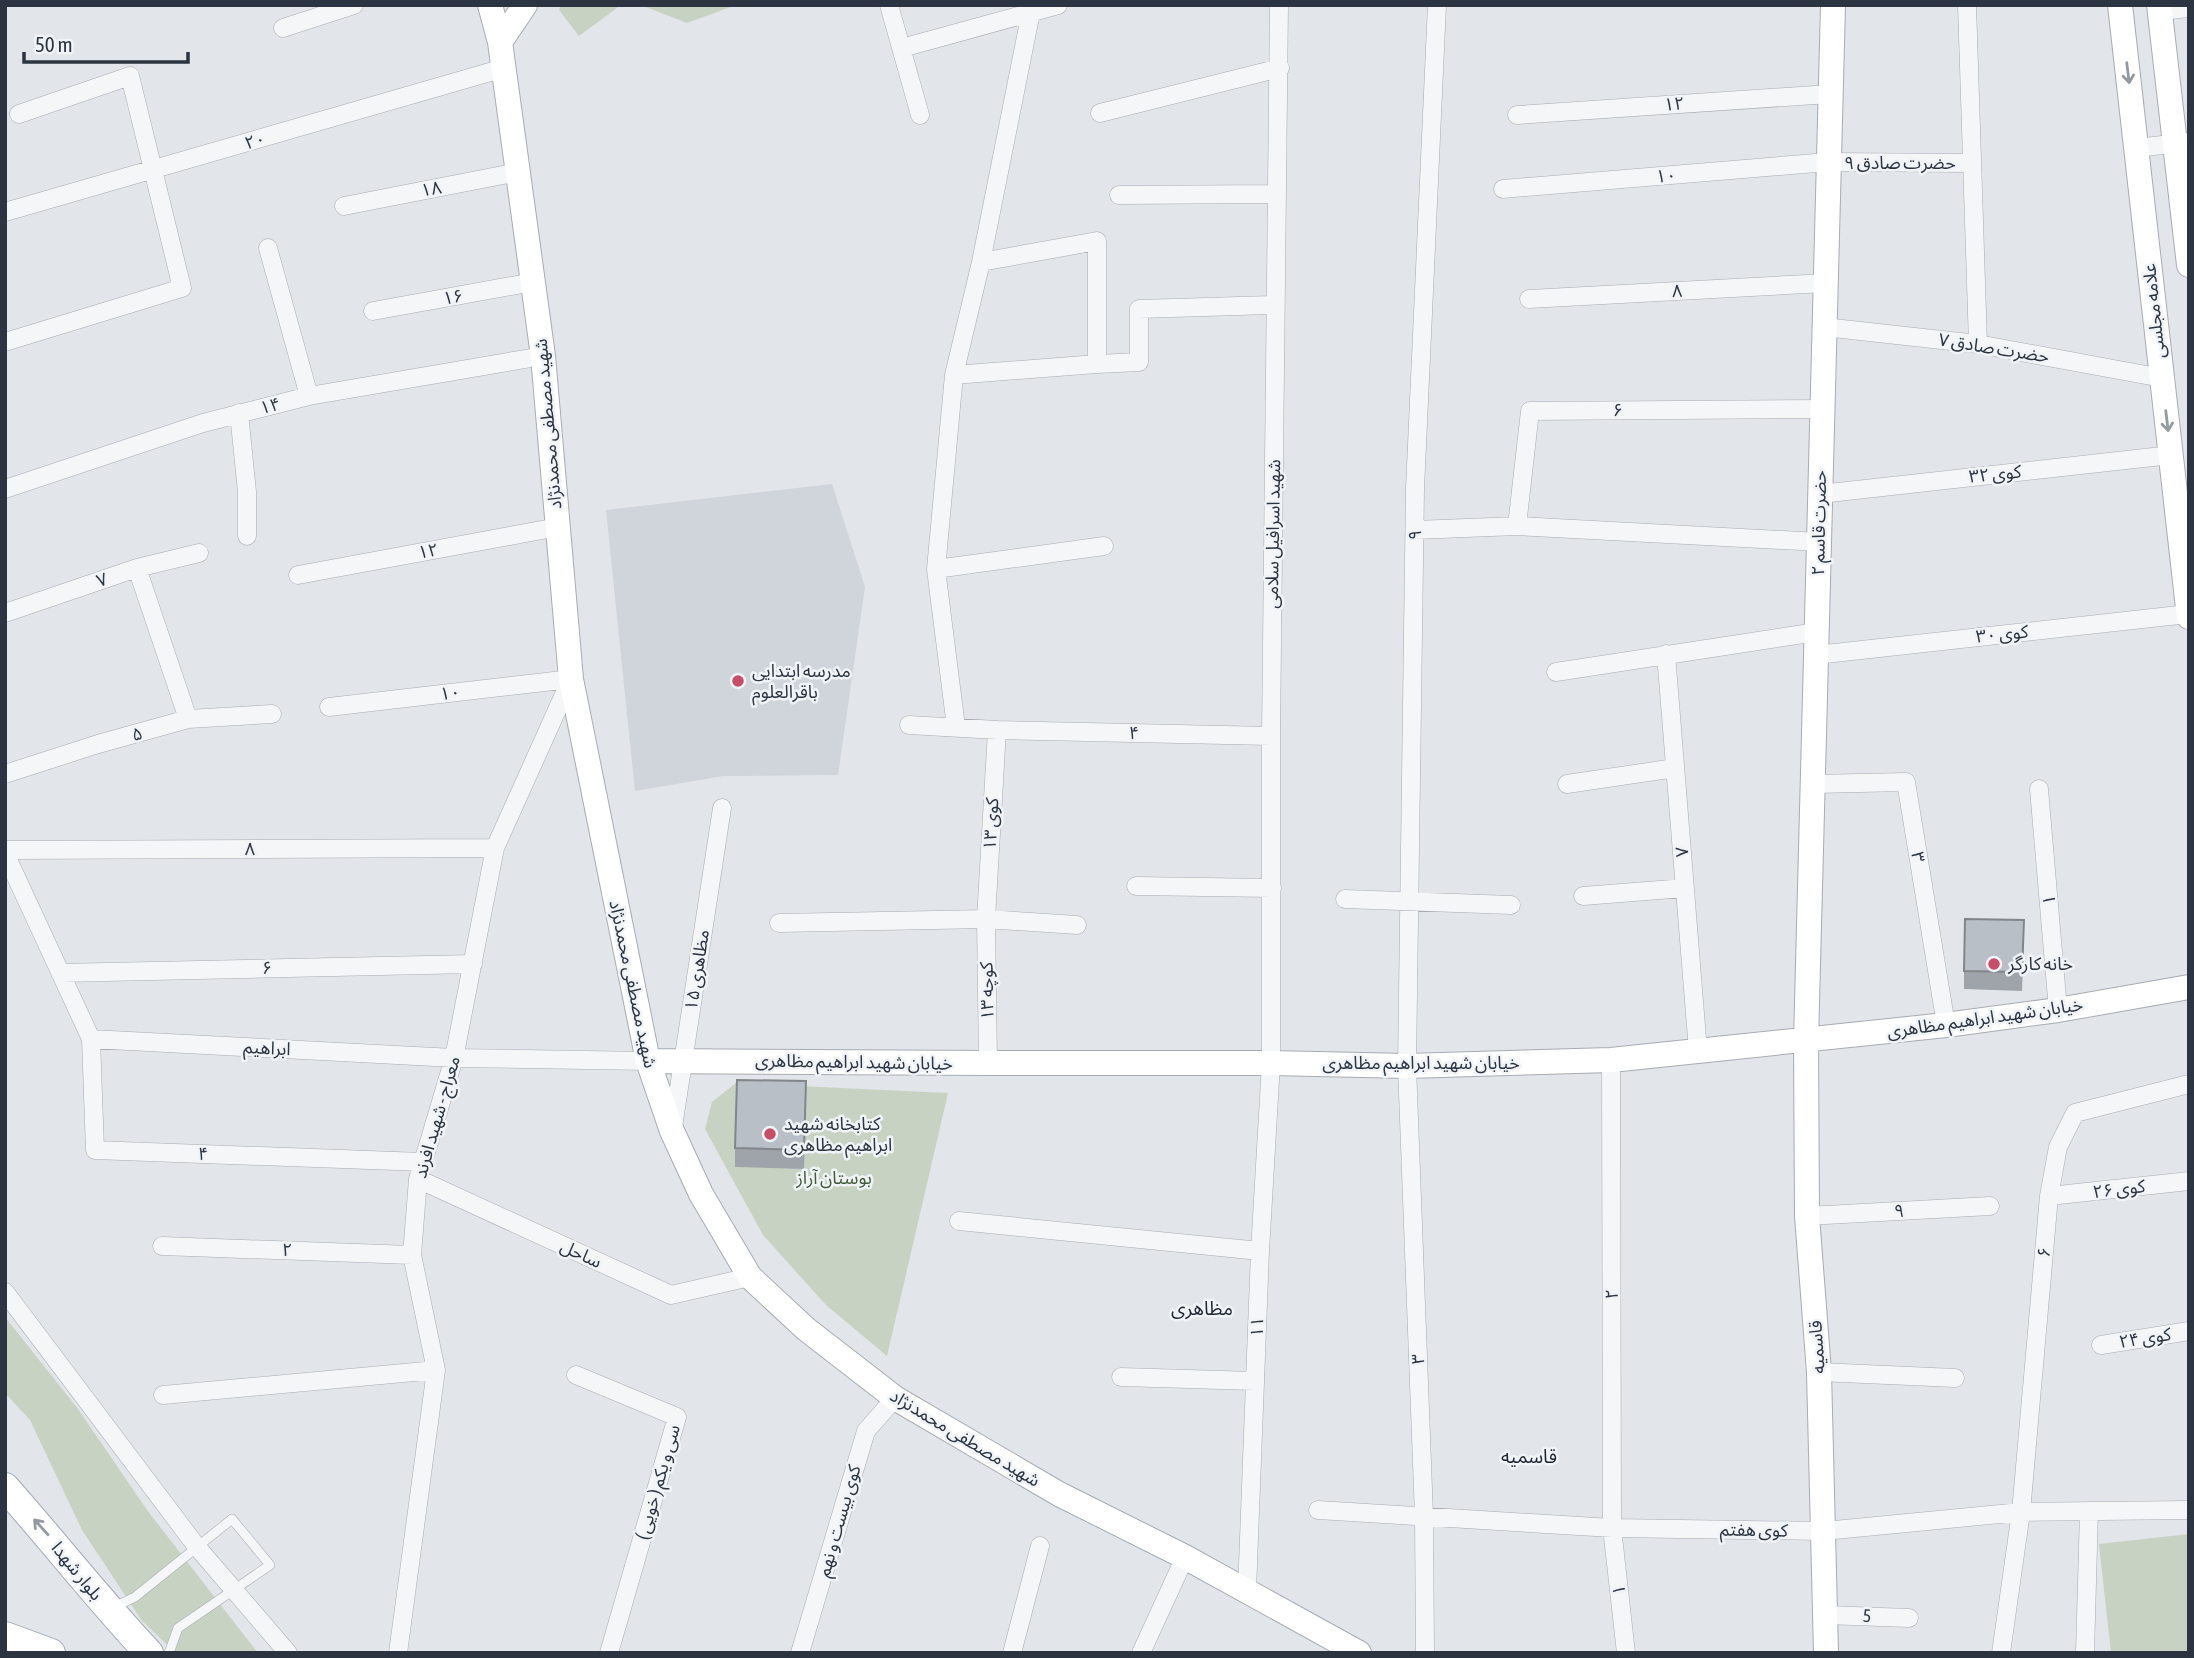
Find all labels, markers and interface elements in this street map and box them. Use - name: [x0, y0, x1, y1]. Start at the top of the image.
- scale bar: [24, 21, 189, 65]
- text: 50 m: [35, 32, 73, 56]
- one-way arrow: [2121, 61, 2134, 84]
- street label: ۱۲: [1663, 92, 1685, 115]
- street label: ۲۰: [242, 128, 268, 153]
- street label: ۹ حضرت صادق: [1844, 152, 1956, 174]
- street label: ۱۰: [1655, 164, 1677, 187]
- street label: ۱۸: [419, 176, 443, 201]
- street label: علامه مجلسی: [2138, 262, 2170, 360]
- street label: ۸: [1671, 280, 1683, 301]
- street label: ۱۶: [441, 284, 465, 309]
- street label: ۷ حضرت صادق: [1937, 328, 2051, 368]
- street label: شهید مصطفی محمدنژاد: [530, 338, 566, 510]
- street label: ۱۴: [257, 393, 282, 418]
- street label: ۶: [1613, 399, 1623, 420]
- one-way arrow: [2160, 409, 2173, 432]
- street label: شهید اسرافیل سلامی: [1261, 459, 1285, 609]
- street label: کوی ۳۲: [1968, 460, 2023, 488]
- street label: ۲ حضرت قاسم: [1807, 470, 1833, 576]
- street label: ۹: [1404, 530, 1425, 540]
- street label: ۱۲: [416, 538, 440, 563]
- street label: ۷: [94, 568, 110, 591]
- street label: کوی ۳۰: [1975, 620, 2030, 648]
- place label: مدرسه ابتدایی باقرالعلوم: [752, 660, 851, 706]
- marker: مدرسه ابتدایی باقرالعلوم: [730, 673, 746, 689]
- street label: ۱۰: [438, 681, 461, 704]
- street label: ۵: [129, 722, 145, 745]
- street label: ۴: [1129, 722, 1139, 743]
- street label: کوی ۱۳: [979, 797, 1003, 851]
- street label: ۸: [245, 838, 255, 859]
- street label: ۷: [1671, 846, 1692, 858]
- street label: ۳: [1907, 850, 1930, 864]
- street label: ۱: [2038, 894, 2059, 906]
- street label: شهید مصطفی محمدنژاد: [604, 898, 662, 1070]
- street label: ۱۵ مظاهری: [680, 928, 714, 1012]
- place label: خانه کارگر: [2007, 953, 2073, 975]
- marker: خانه کارگر: [1986, 956, 2002, 972]
- street label: ۶: [262, 957, 272, 978]
- street label: کوچه ۱۳: [975, 961, 999, 1020]
- street label: خیابان شهید ابراهیم مظاهری: [1886, 993, 2085, 1045]
- street label: ابراهیم: [243, 1036, 291, 1062]
- street label: خیابان شهید ابراهیم مظاهری: [755, 1049, 953, 1077]
- street label: خیابان شهید ابراهیم مظاهری: [1322, 1052, 1520, 1076]
- street label: معراج - شهید افرند: [409, 1053, 467, 1181]
- place label: کتابخانه شهید ابراهیم مظاهری: [784, 1113, 892, 1158]
- marker: کتابخانه شهید ابراهیم مظاهری: [762, 1126, 778, 1142]
- street label: ۴: [198, 1143, 209, 1164]
- park label: بوستان آراز: [795, 1167, 872, 1189]
- street label: کوی ۲۶: [2092, 1175, 2147, 1203]
- street label: ۹: [1893, 1200, 1905, 1221]
- street label: ساحل: [557, 1235, 605, 1273]
- street label: ۲: [282, 1239, 293, 1260]
- street label: ۶: [2033, 1246, 2054, 1258]
- street label: ۲: [1601, 1289, 1622, 1299]
- district label: مظاهری: [1171, 1297, 1233, 1320]
- street label: ۱۱: [1246, 1316, 1267, 1338]
- street label: قاسمیه: [1804, 1320, 1829, 1374]
- street label: کوی ۲۴: [2117, 1323, 2173, 1353]
- street label: ۳: [1407, 1354, 1428, 1365]
- street label: شهید مصطفی محمدنژاد: [886, 1384, 1044, 1492]
- street label: سی و یکم ( خویی ): [631, 1422, 687, 1543]
- district label: قاسمیه: [1501, 1445, 1557, 1467]
- street label: کوی بیست و نهم: [812, 1462, 868, 1580]
- street label: کوی هفتم: [1720, 1518, 1789, 1544]
- one-way arrow: [32, 1519, 49, 1536]
- street label: بلوار شهدا: [47, 1537, 107, 1605]
- street label: ۱: [1608, 1584, 1629, 1596]
- street label: 5: [1862, 1605, 1872, 1626]

